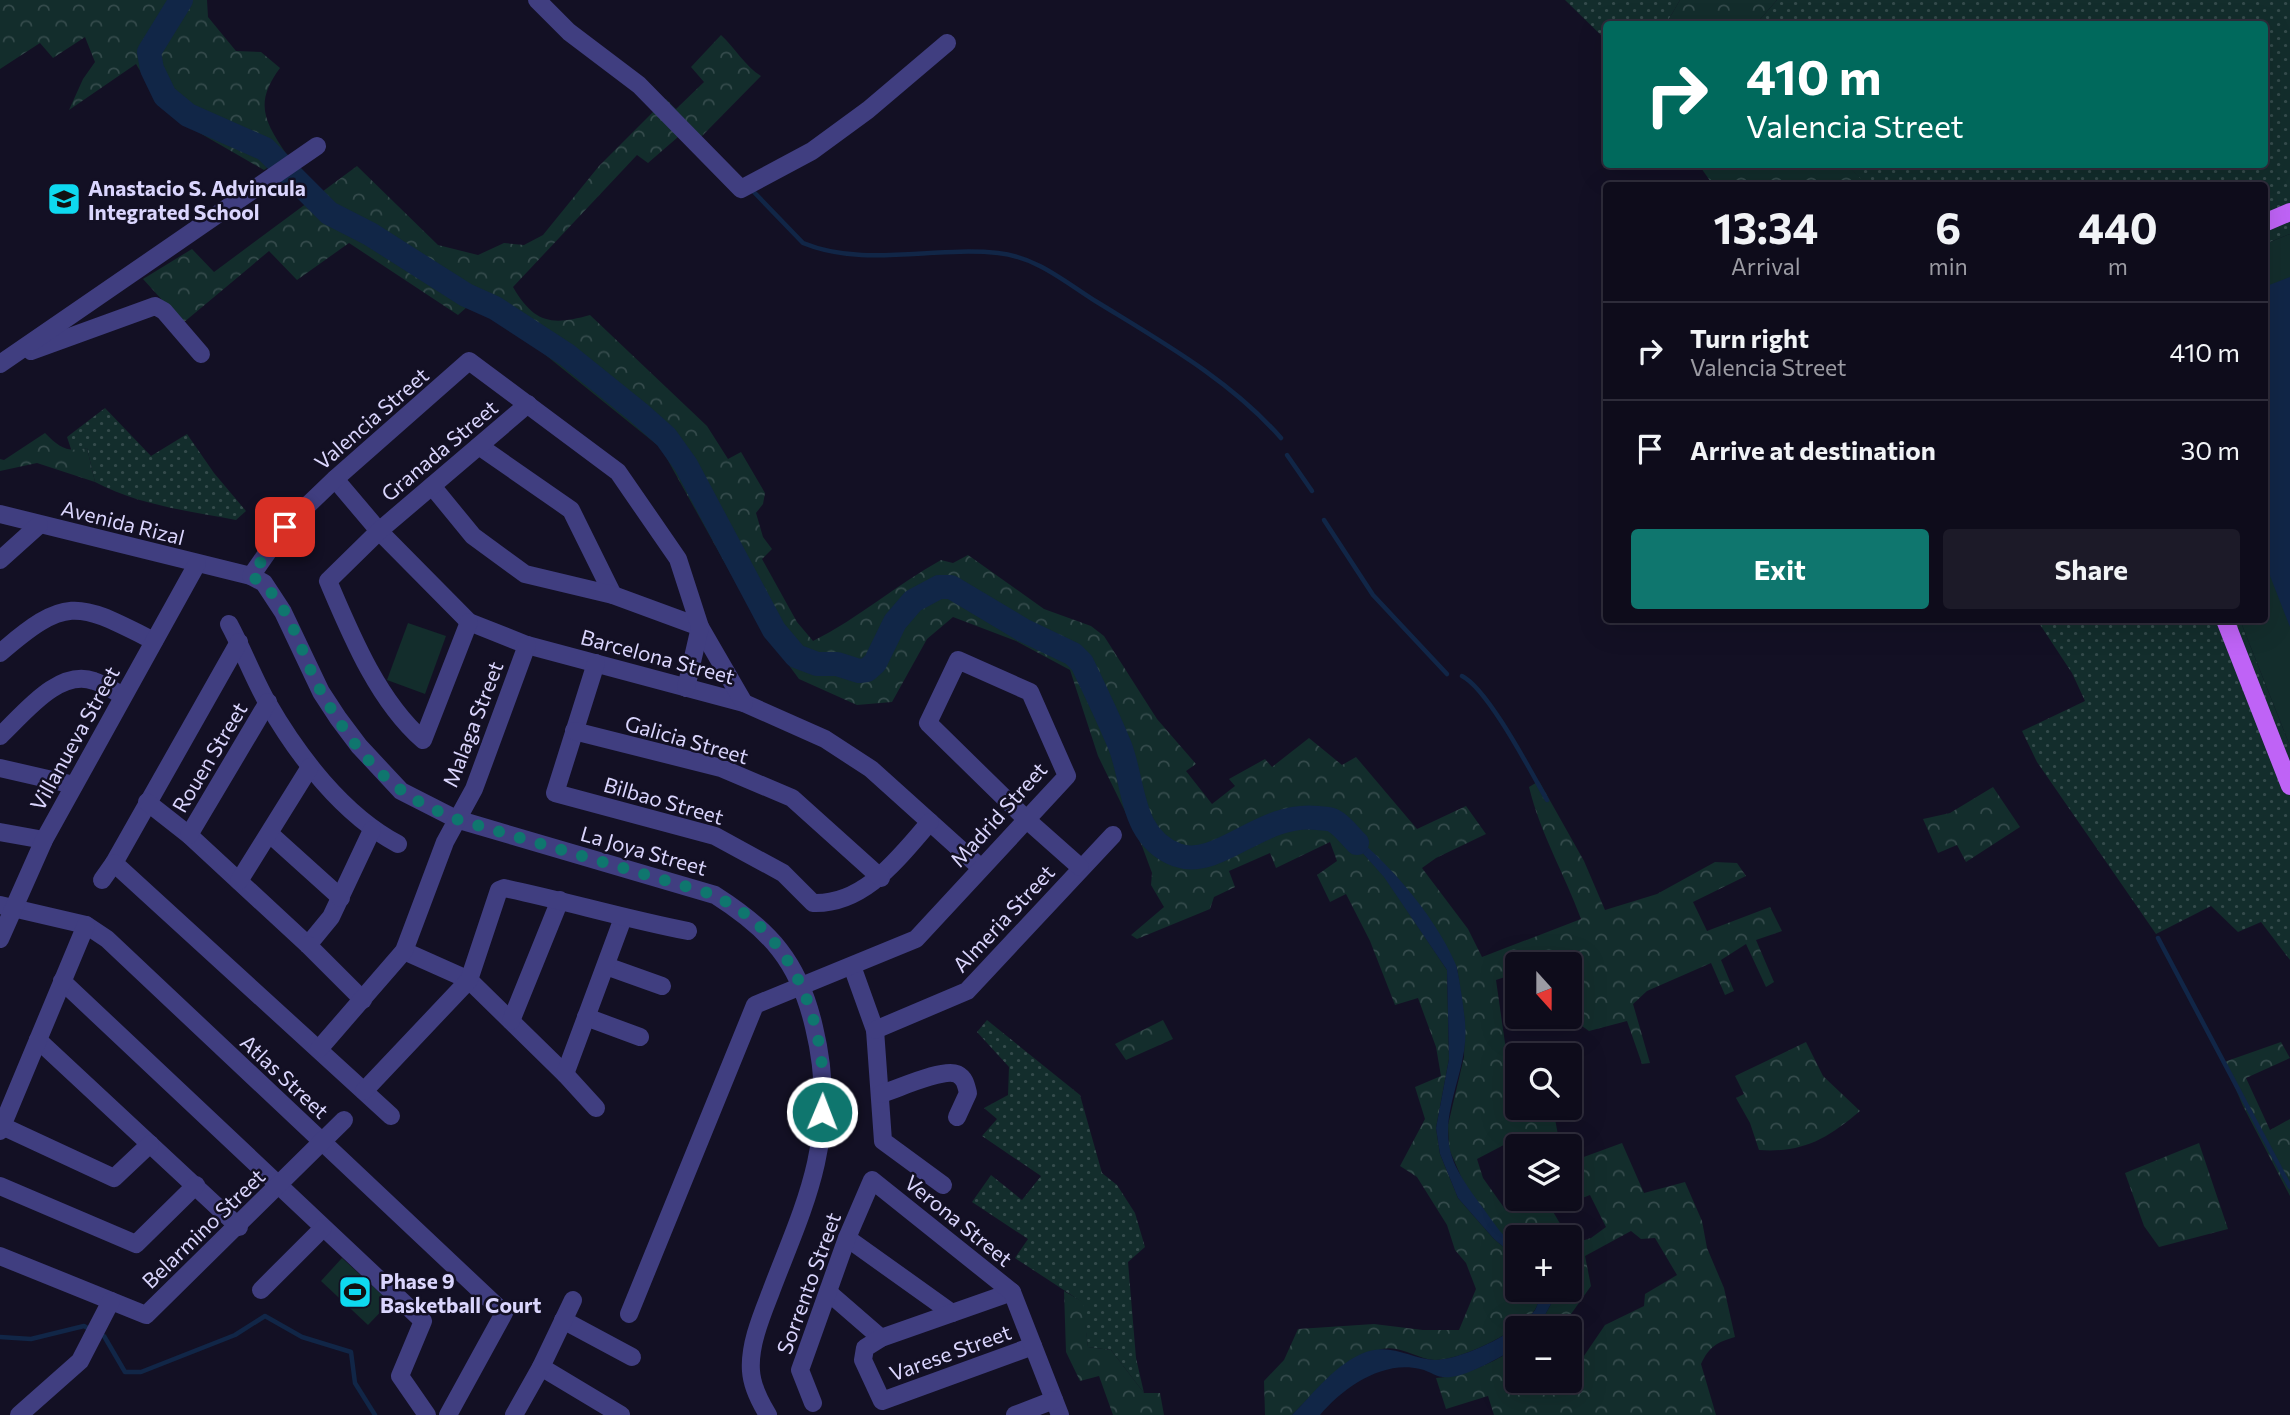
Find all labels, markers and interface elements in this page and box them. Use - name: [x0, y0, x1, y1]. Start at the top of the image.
- text: 410 m: [1746, 45, 1881, 105]
- icon: right: [1631, 49, 1722, 140]
- text: Valencia Street: [1746, 105, 1964, 145]
- place label: Anastacio S. Advincula Integrated School: [88, 175, 306, 224]
- school or university icon: Anastacio S. Advincula Integrated School: [45, 180, 83, 218]
- text: 13:34: [1713, 201, 1818, 253]
- text: 6: [1935, 201, 1961, 253]
- text: 440: [2078, 201, 2158, 253]
- text: Arrival: [1731, 252, 1801, 280]
- text: min: [1929, 252, 1968, 280]
- text: m: [2108, 252, 2128, 280]
- text: Turn right: [1690, 322, 1809, 353]
- icon: right: [1631, 332, 1669, 370]
- text: 410 m: [2169, 336, 2240, 367]
- text: Valencia Street: [1690, 353, 1846, 381]
- street label: Valencia Street: [309, 362, 433, 474]
- street label: Granada Street: [376, 394, 502, 506]
- icon: arrive: [1631, 430, 1669, 468]
- text: Arrive at destination: [1690, 434, 1936, 465]
- text: 30 m: [2181, 434, 2240, 465]
- street label: Avenida Rizal: [59, 495, 187, 549]
- pin: [255, 497, 315, 557]
- icon: arrive: [266, 508, 304, 546]
- button: Exit: [1631, 529, 1929, 609]
- button: Share: [1943, 529, 2240, 609]
- street label: Barcelona Street: [578, 623, 738, 689]
- street label: Malaga Street: [437, 658, 507, 790]
- street label: Villanueva Street: [24, 662, 124, 814]
- street label: Rouen Street: [166, 697, 252, 817]
- street label: Galicia Street: [622, 709, 752, 769]
- street label: Madrid Street: [944, 756, 1052, 872]
- street label: Bilbao Street: [601, 771, 727, 829]
- street label: La Joya Street: [578, 820, 710, 880]
- street label: Almeria Street: [947, 859, 1059, 977]
- north arrow: [1505, 952, 1582, 1029]
- map controls: [1505, 952, 1582, 1393]
- street label: Atlas Street: [236, 1029, 334, 1123]
- button: search: [1505, 1043, 1582, 1120]
- position arrow: [785, 1075, 859, 1149]
- button: layers: [1505, 1134, 1582, 1211]
- street label: Belarmino Street: [136, 1163, 270, 1293]
- street label: Verona Street: [900, 1169, 1018, 1271]
- street label: Sorrento Street: [771, 1209, 845, 1357]
- button: +: [1505, 1225, 1582, 1302]
- place label: Phase 9 Basketball Court: [380, 1268, 542, 1317]
- sports icon: Phase 9 Basketball Court: [336, 1273, 374, 1311]
- button: −: [1505, 1316, 1582, 1393]
- street label: Varese Street: [886, 1318, 1014, 1386]

